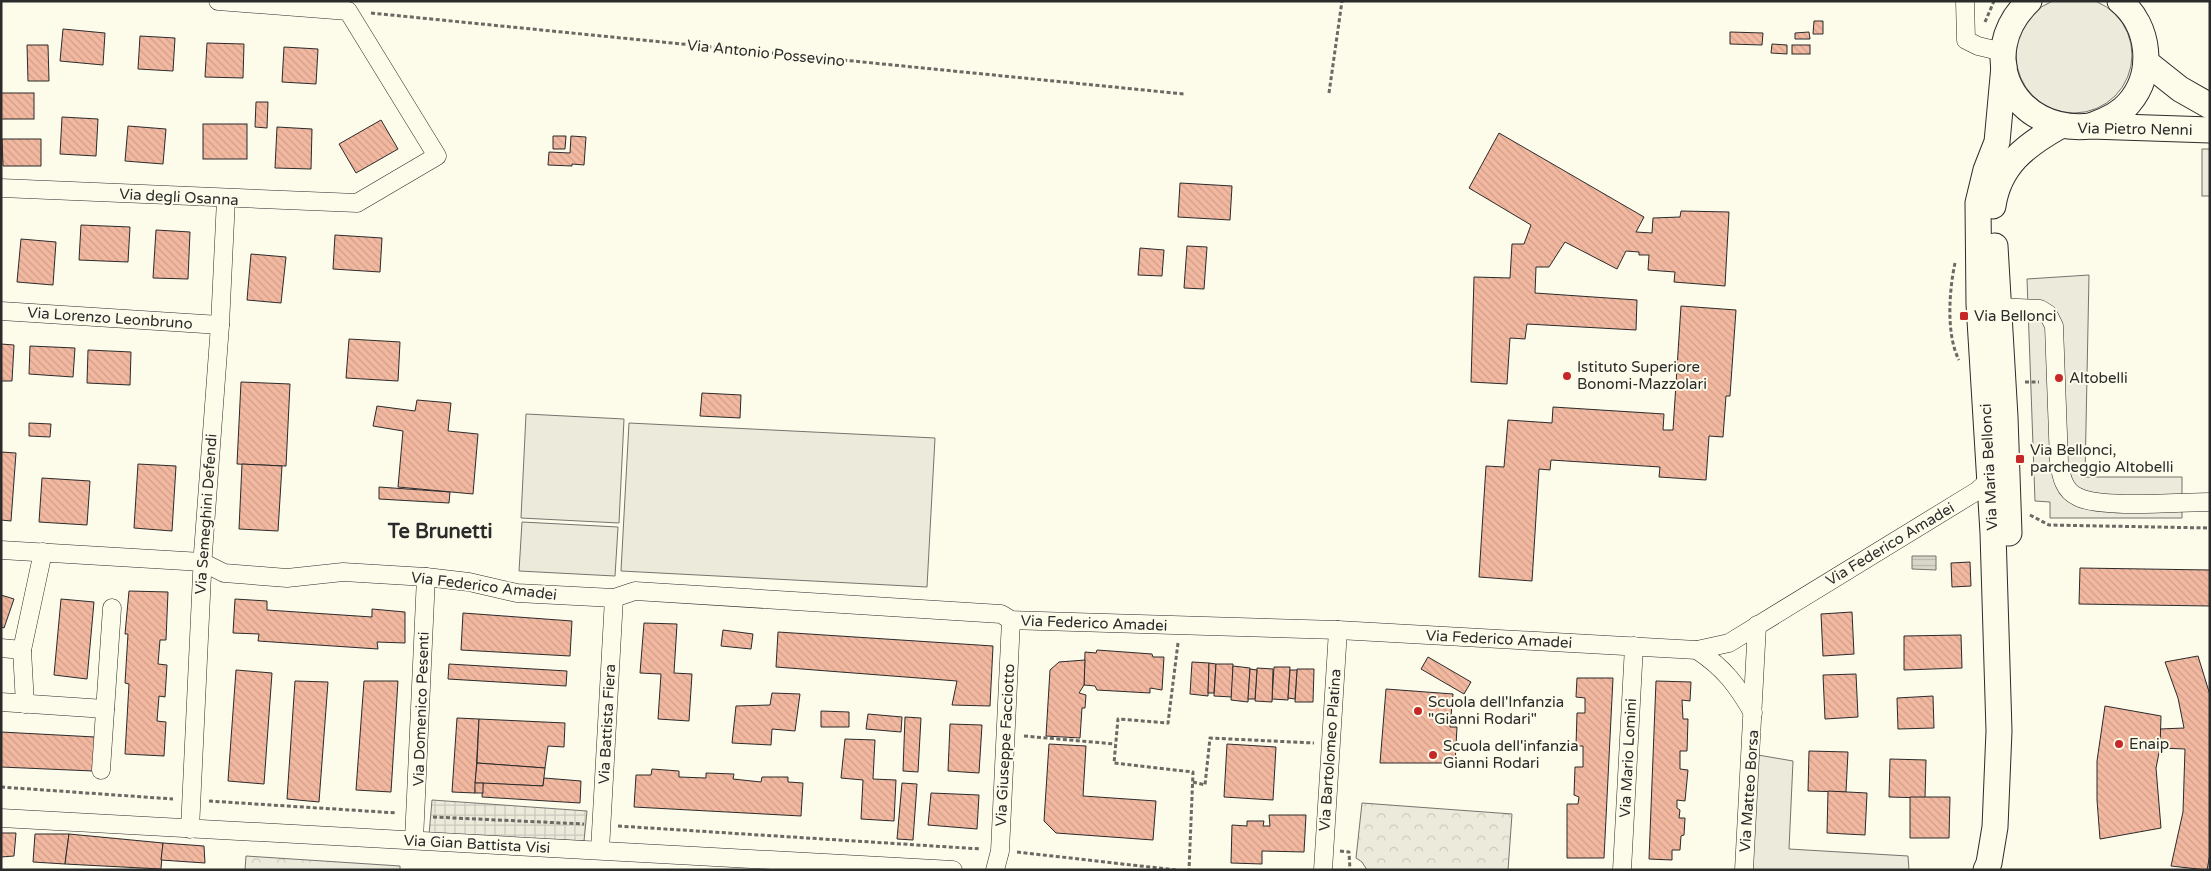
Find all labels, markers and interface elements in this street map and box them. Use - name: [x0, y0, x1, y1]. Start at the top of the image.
- street label: Via Antonio Possevino: [686, 36, 846, 70]
- street label: Via Pietro Nenni: [2077, 119, 2193, 139]
- street label: Via degli Osanna: [119, 185, 239, 209]
- street label: Via Lorenzo Leonbruno: [27, 303, 193, 333]
- place label: Via Bellonci: [1974, 307, 2057, 325]
- marker: Via Bellonci: [1958, 310, 1970, 322]
- place label: Istituto Superiore Bonomi-Mazzolari: [1577, 358, 1707, 393]
- place label: Altobelli: [2069, 369, 2128, 387]
- marker: Istituto Superiore Bonomi-Mazzolari: [1561, 370, 1573, 382]
- marker: Altobelli: [2053, 372, 2065, 384]
- street label: Via Maria Bellonci: [1977, 403, 2001, 531]
- street label: Via Semeghini Defendi: [191, 433, 221, 595]
- place label: Via Bellonci, parcheggio Altobelli: [2030, 441, 2173, 476]
- marker: Via Bellonci, parcheggio Altobelli: [2014, 453, 2026, 465]
- street label: Via Federico Amadei: [1822, 499, 1958, 589]
- district label: Te Brunetti: [387, 520, 492, 544]
- street label: Via Federico Amadei: [410, 568, 558, 604]
- street label: Via Federico Amadei: [1020, 611, 1168, 635]
- street label: Via Federico Amadei: [1425, 626, 1573, 652]
- street label: Via Domenico Pesenti: [409, 631, 433, 787]
- street label: Via Battista Fiera: [595, 663, 619, 785]
- street label: Via Giuseppe Facciotto: [992, 663, 1018, 827]
- street label: Via Bartolomeo Platina: [1315, 668, 1345, 832]
- place label: Scuola dell'Infanzia "Gianni Rodari": [1428, 693, 1564, 728]
- street label: Via Mario Lomini: [1616, 698, 1640, 818]
- marker: Scuola dell'Infanzia "Gianni Rodari": [1412, 705, 1424, 717]
- street label: Via Matteo Borsa: [1736, 729, 1762, 853]
- place label: Enaip: [2129, 735, 2169, 753]
- place label: Scuola dell'infanzia Gianni Rodari: [1443, 737, 1579, 772]
- marker: Enaip: [2113, 738, 2125, 750]
- marker: Scuola dell'infanzia Gianni Rodari: [1427, 749, 1439, 761]
- street label: Via Gian Battista Visi: [403, 831, 551, 857]

